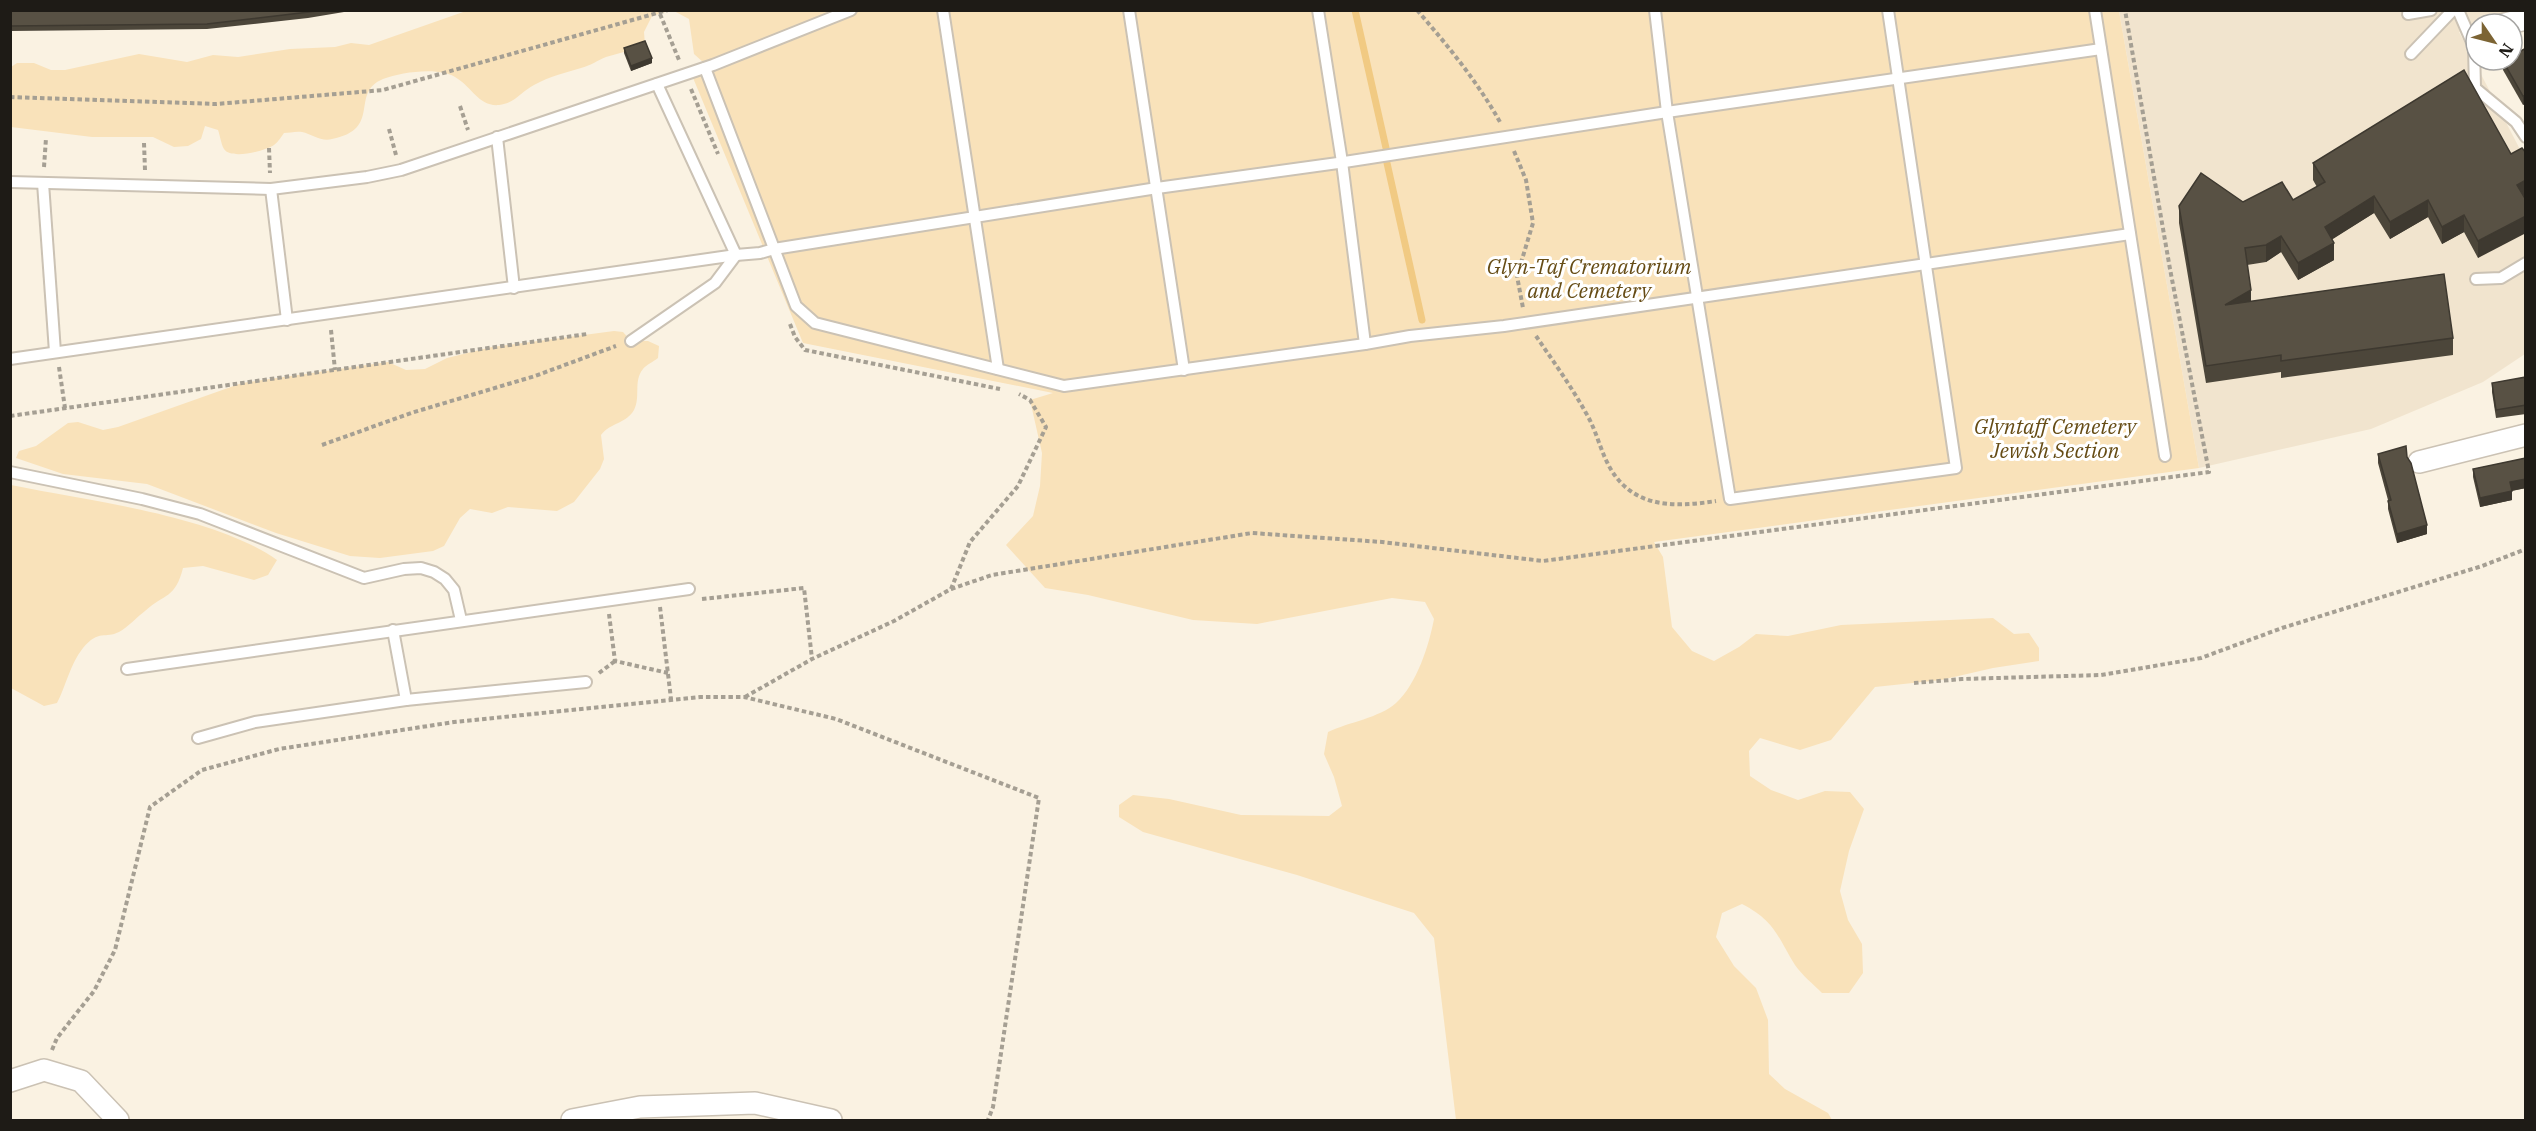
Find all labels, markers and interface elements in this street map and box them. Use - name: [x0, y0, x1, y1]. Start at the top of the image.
- north arrow: [2464, 12, 2524, 72]
- text: N: [2494, 40, 2518, 62]
- park label: Glyn-Taf Crematorium and Cemetery: [1487, 252, 1692, 304]
- park label: Glyntaff Cemetery Jewish Section: [1974, 412, 2139, 464]

